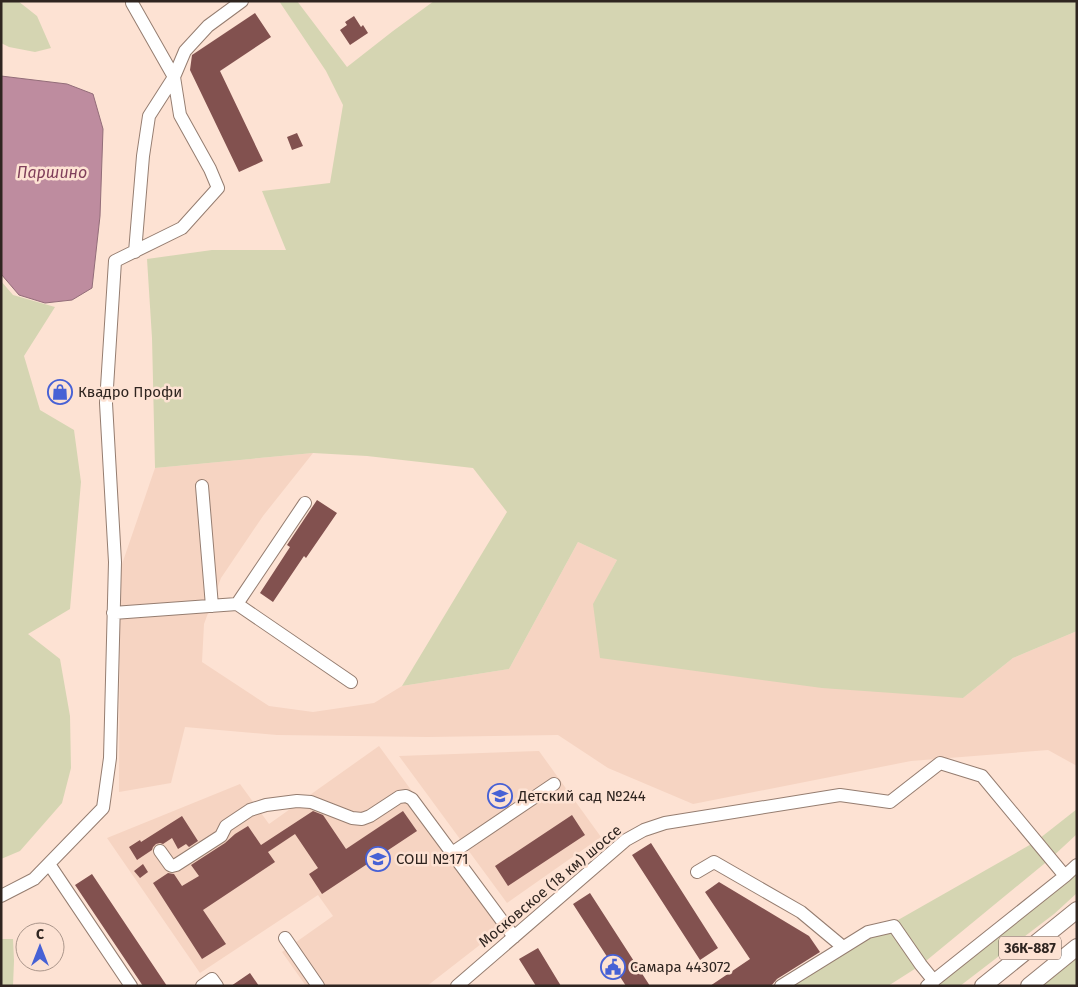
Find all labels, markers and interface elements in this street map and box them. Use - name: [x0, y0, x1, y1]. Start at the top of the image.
- water label: Паршино: [17, 163, 87, 182]
- shop icon: Квадро Профи: [47, 379, 73, 405]
- place label: Квадро Профи: [78, 383, 182, 401]
- school or university icon: Детский сад №244: [487, 783, 513, 809]
- place label: Детский сад №244: [517, 787, 646, 805]
- street label: Московское (18 км) шоссе: [475, 821, 625, 951]
- school or university icon: СОШ №171: [365, 846, 391, 872]
- place label: СОШ №171: [396, 850, 469, 868]
- north arrow: [15, 922, 65, 972]
- text: С: [36, 926, 44, 943]
- road number: 36К-887: [999, 936, 1061, 960]
- public building icon: Самара 443072: [600, 954, 626, 980]
- place label: Самара 443072: [630, 958, 731, 976]

